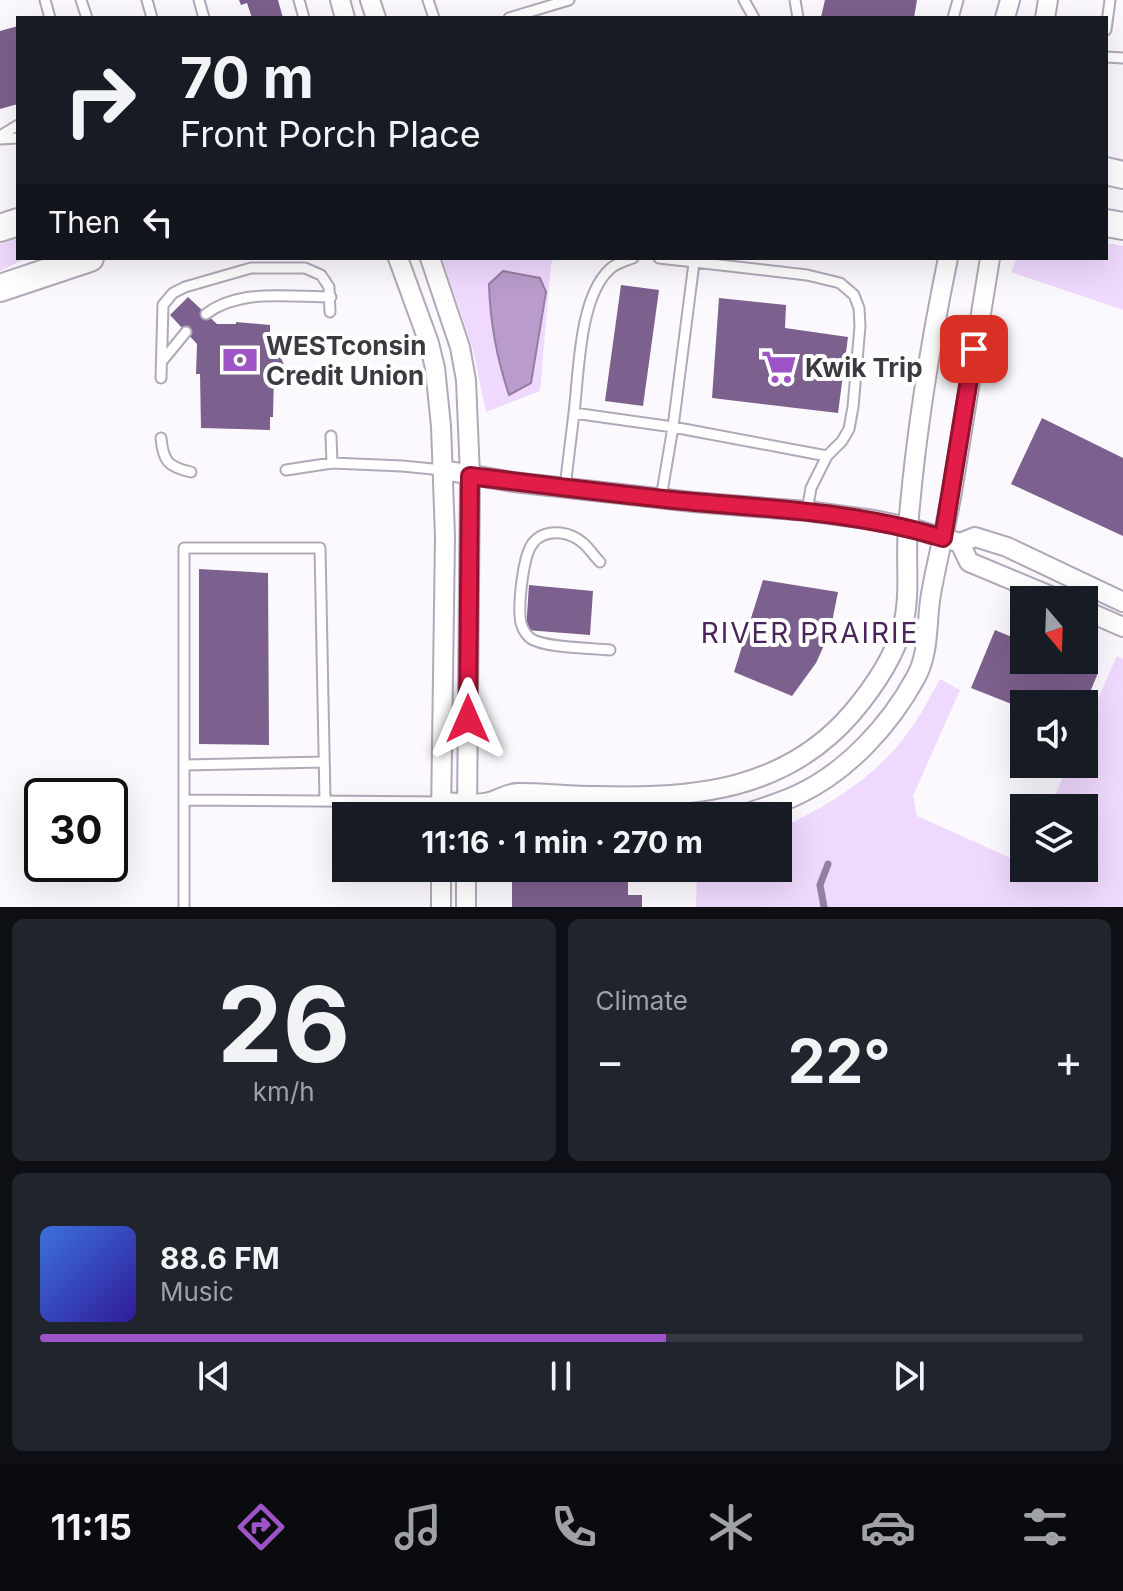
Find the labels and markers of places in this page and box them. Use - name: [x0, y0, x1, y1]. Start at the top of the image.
- pin: [940, 315, 1008, 383]
- place label: WESTconsin Credit Union: [266, 330, 426, 391]
- bank icon: WESTconsin Credit Union: [221, 341, 259, 379]
- supermarket icon: Kwik Trip: [760, 348, 798, 386]
- place label: Kwik Trip: [805, 352, 923, 383]

